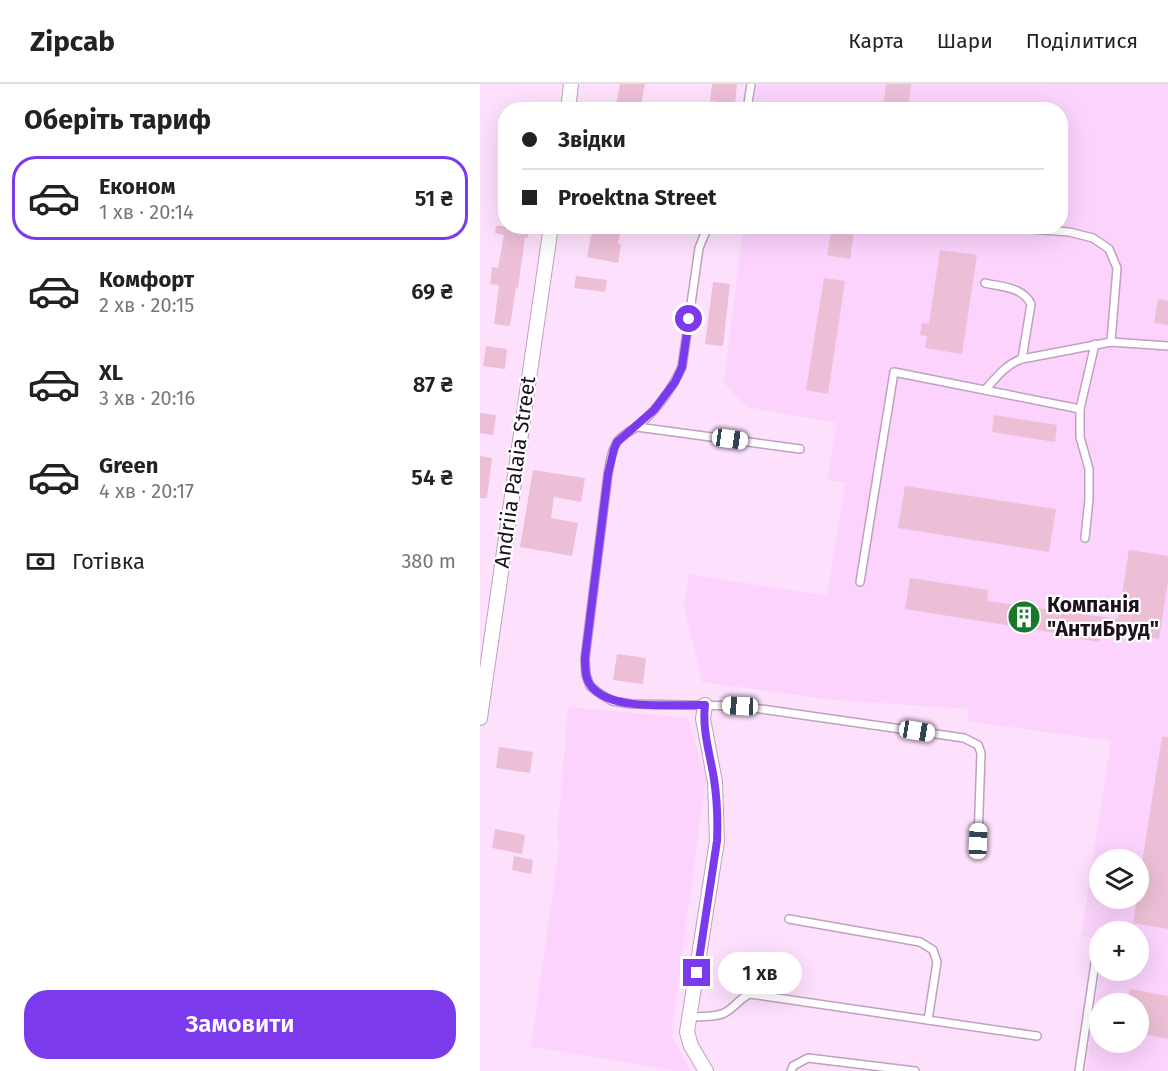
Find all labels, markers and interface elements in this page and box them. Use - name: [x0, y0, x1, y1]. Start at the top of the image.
- text: Zipcab: [30, 25, 115, 58]
- text: Карта: [848, 28, 904, 54]
- text: Шари: [937, 28, 993, 54]
- text: Поділитися: [1026, 28, 1138, 54]
- text: Оберіть тариф: [24, 104, 211, 136]
- text: Звідки: [558, 126, 626, 153]
- icon: car: [27, 171, 81, 225]
- text: Економ: [99, 173, 176, 200]
- text: Proektna Street: [558, 184, 717, 211]
- text: 51 ₴: [415, 185, 453, 212]
- text: 1 хв · 20:14: [99, 200, 194, 224]
- icon: car: [27, 264, 81, 318]
- text: Комфорт: [99, 266, 194, 293]
- text: 69 ₴: [411, 278, 453, 305]
- text: 2 хв · 20:15: [99, 293, 194, 317]
- route start: [675, 305, 702, 332]
- icon: car: [27, 357, 81, 411]
- text: XL: [99, 359, 123, 386]
- text: 87 ₴: [413, 371, 453, 398]
- street label: Andriia Palaia Street: [489, 374, 541, 570]
- text: 3 хв · 20:16: [99, 386, 195, 410]
- car: [711, 428, 749, 450]
- icon: car: [27, 450, 81, 504]
- text: Green: [99, 452, 158, 479]
- text: 54 ₴: [411, 464, 453, 491]
- text: 4 хв · 20:17: [99, 479, 194, 503]
- icon: cash: [24, 545, 57, 578]
- text: Готівка: [72, 548, 145, 575]
- text: 380 m: [401, 549, 456, 573]
- place label: Компанія "АнтиБруд": [1047, 592, 1159, 642]
- building icon: Компанія "АнтиБруд": [1006, 599, 1042, 635]
- car: [722, 696, 758, 716]
- car: [898, 719, 936, 743]
- car: [968, 823, 988, 859]
- map controls: [1089, 849, 1149, 1053]
- button: layers: [1089, 849, 1149, 909]
- button: +: [1089, 921, 1149, 981]
- callout: 1 хв: [718, 952, 802, 994]
- route end: [683, 959, 710, 986]
- text: 1 хв: [742, 961, 778, 985]
- button: Замовити: [24, 990, 456, 1059]
- button: −: [1089, 993, 1149, 1053]

